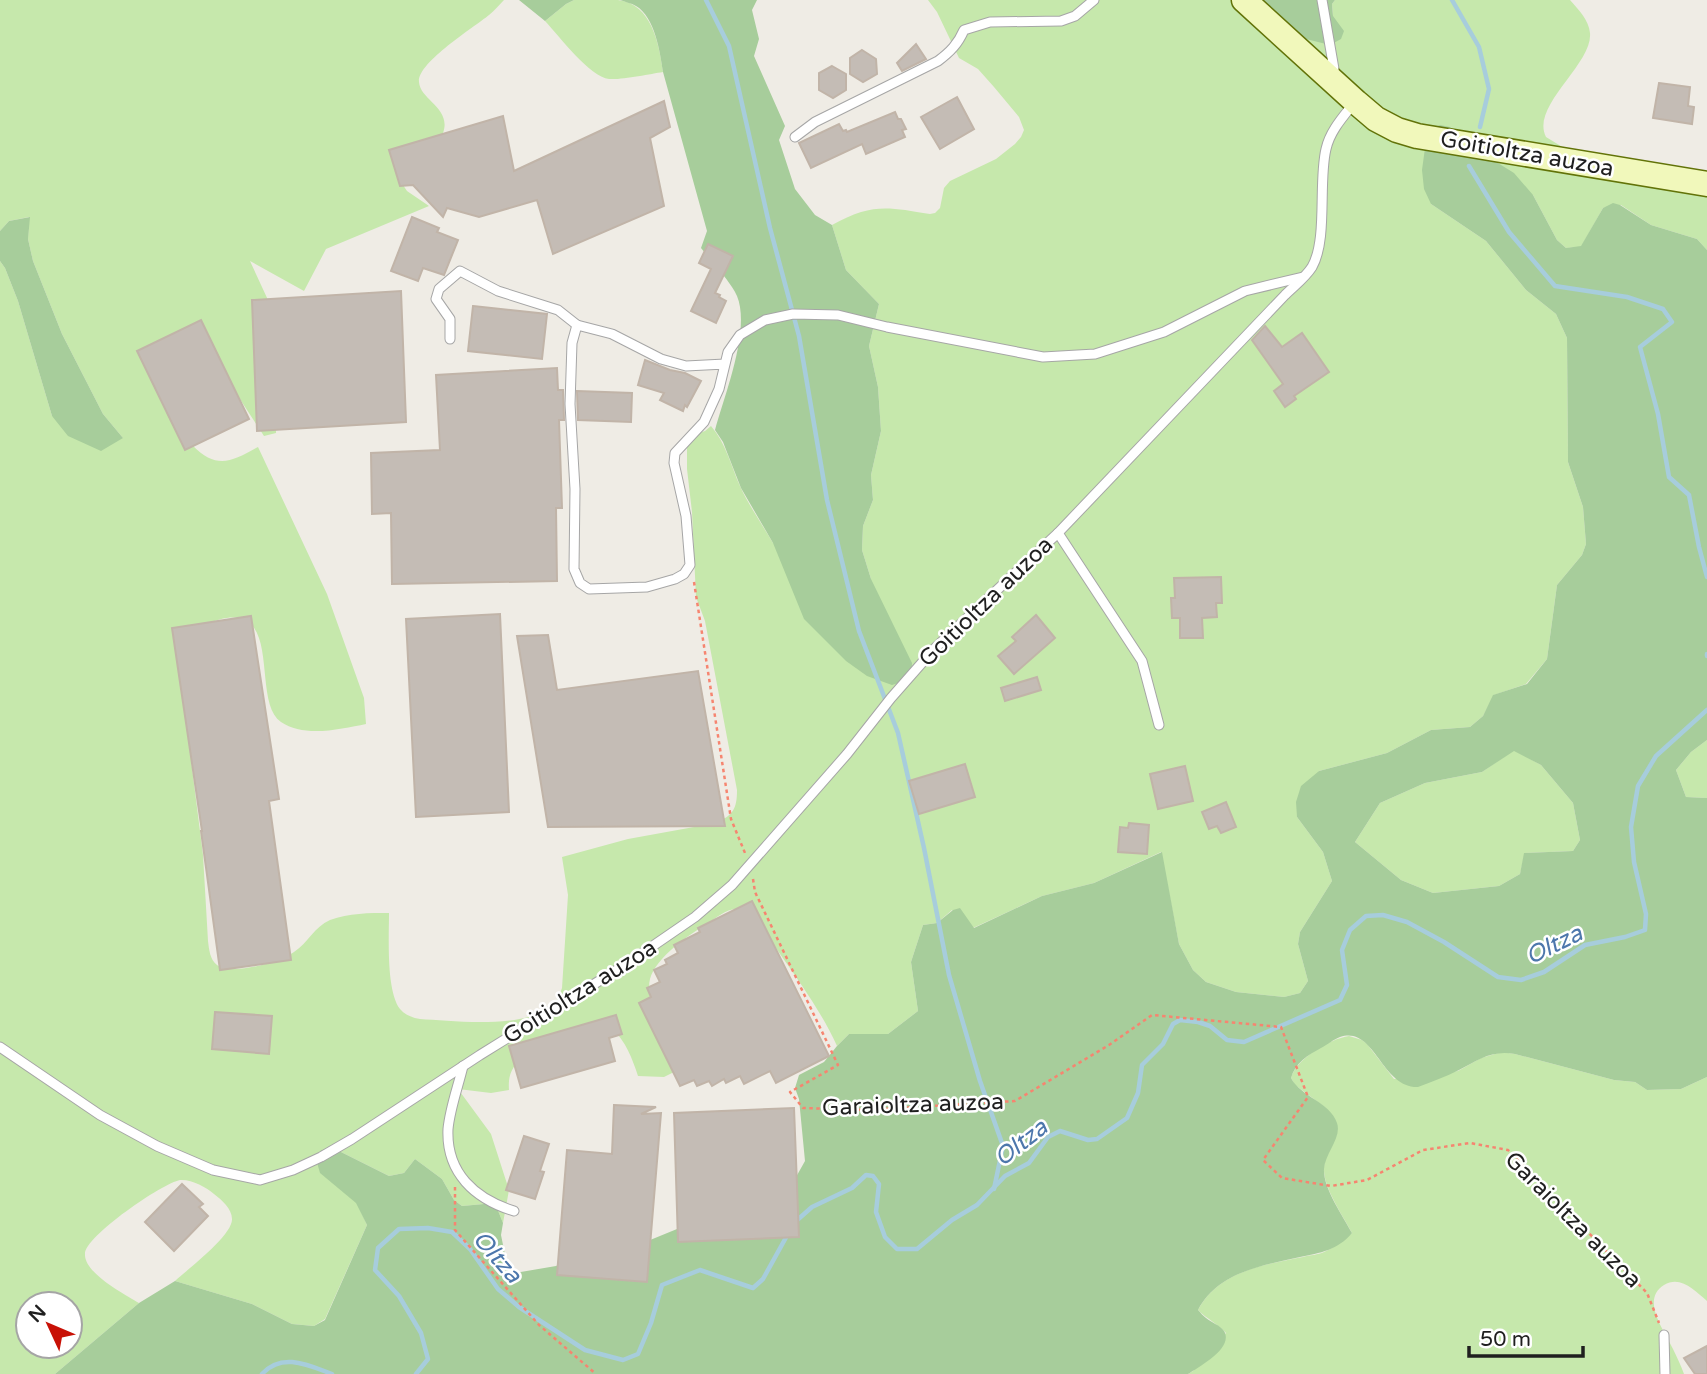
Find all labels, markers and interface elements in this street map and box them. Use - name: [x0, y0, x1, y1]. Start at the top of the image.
- street label: Goitioltza auzoa: [1438, 125, 1616, 183]
- street label: Goitioltza auzoa: [913, 531, 1059, 673]
- water label: Oltza: [1521, 919, 1588, 971]
- street label: Goitioltza auzoa: [498, 934, 662, 1050]
- street label: Garaioltza auzoa: [822, 1088, 1004, 1122]
- water label: Oltza: [988, 1113, 1054, 1173]
- street label: Garaioltza auzoa: [1499, 1146, 1647, 1294]
- water label: Oltza: [466, 1225, 528, 1289]
- north arrow: [14, 1290, 84, 1360]
- text: N: [24, 1301, 51, 1327]
- scale bar: [1469, 1314, 1583, 1358]
- text: 50 m: [1480, 1327, 1531, 1352]

